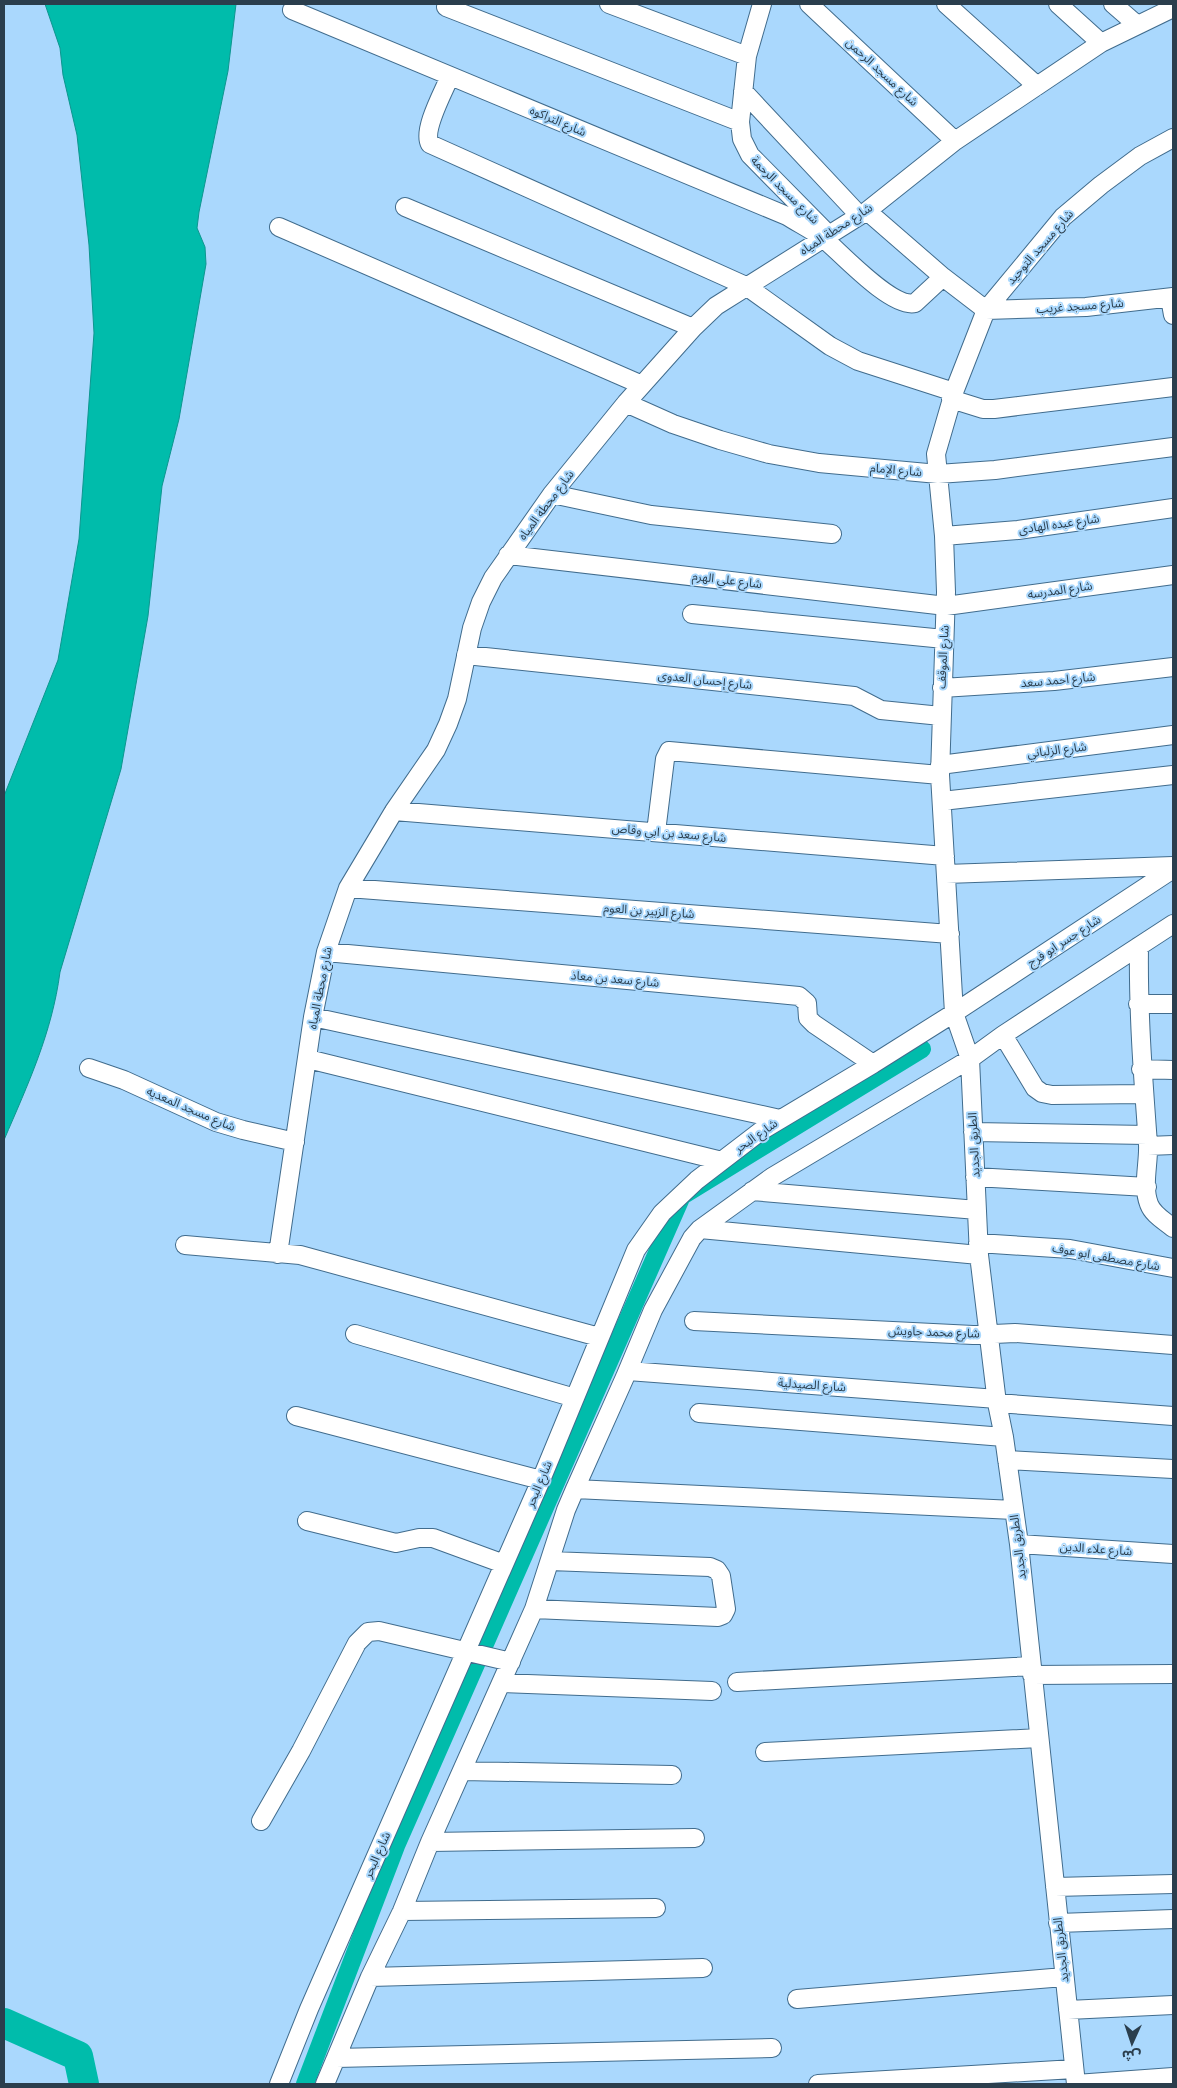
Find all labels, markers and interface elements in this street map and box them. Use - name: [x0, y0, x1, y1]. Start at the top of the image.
- street label: شارع مسجد الرحمن: [839, 31, 924, 113]
- street label: شارع التراكوه: [525, 98, 590, 145]
- street label: شارع مسجد الرحمة: [744, 150, 825, 231]
- street label: شارع محطة المياه: [794, 196, 878, 263]
- street label: شارع مسجد التوحيد: [1000, 204, 1081, 291]
- street label: شارع مسجد غريب: [1036, 291, 1124, 322]
- street label: شارع الإمام: [869, 456, 923, 485]
- street label: شارع محطة المياه: [511, 464, 582, 546]
- street label: شارع عبده الهادى: [1017, 506, 1101, 543]
- street label: شارع علي الهرم: [691, 564, 763, 597]
- street label: شارع المدرسه: [1026, 574, 1094, 607]
- street label: شارع الموقف: [929, 625, 958, 689]
- street label: شارع إحسان العدوى: [657, 663, 753, 698]
- street label: شارع احمد سعد: [1020, 665, 1096, 696]
- street label: شارع الزلباني: [1026, 734, 1088, 767]
- street label: شارع سعد بن ابي وقاص: [611, 816, 727, 851]
- street label: شارع الزبير بن العوم: [603, 896, 695, 927]
- street label: شارع جسر ابو فرج: [1022, 908, 1106, 975]
- street label: شارع محطة المياه: [300, 945, 341, 1032]
- street label: شارع سعد بن معاذ: [570, 963, 660, 996]
- street label: شارع مسجد المعديه: [142, 1079, 239, 1140]
- street label: شارع البحر: [728, 1112, 784, 1161]
- street label: الطريق الجديد: [960, 1112, 989, 1178]
- street label: شارع مصطفى ابو عوف: [1050, 1236, 1162, 1279]
- street label: شارع محمد جاويش: [888, 1318, 980, 1347]
- street label: شارع الصيدلية: [777, 1371, 847, 1400]
- street label: شارع البحر: [518, 1457, 561, 1513]
- street label: الطريق الجديد: [1002, 1513, 1035, 1581]
- street label: شارع علاء الدين: [1059, 1535, 1133, 1564]
- street label: شارع البحر: [356, 1828, 399, 1884]
- street label: الطريق الجديد: [1046, 1916, 1077, 1984]
- north arrow: [1107, 2018, 1157, 2068]
- text: ش: [1121, 2041, 1142, 2070]

